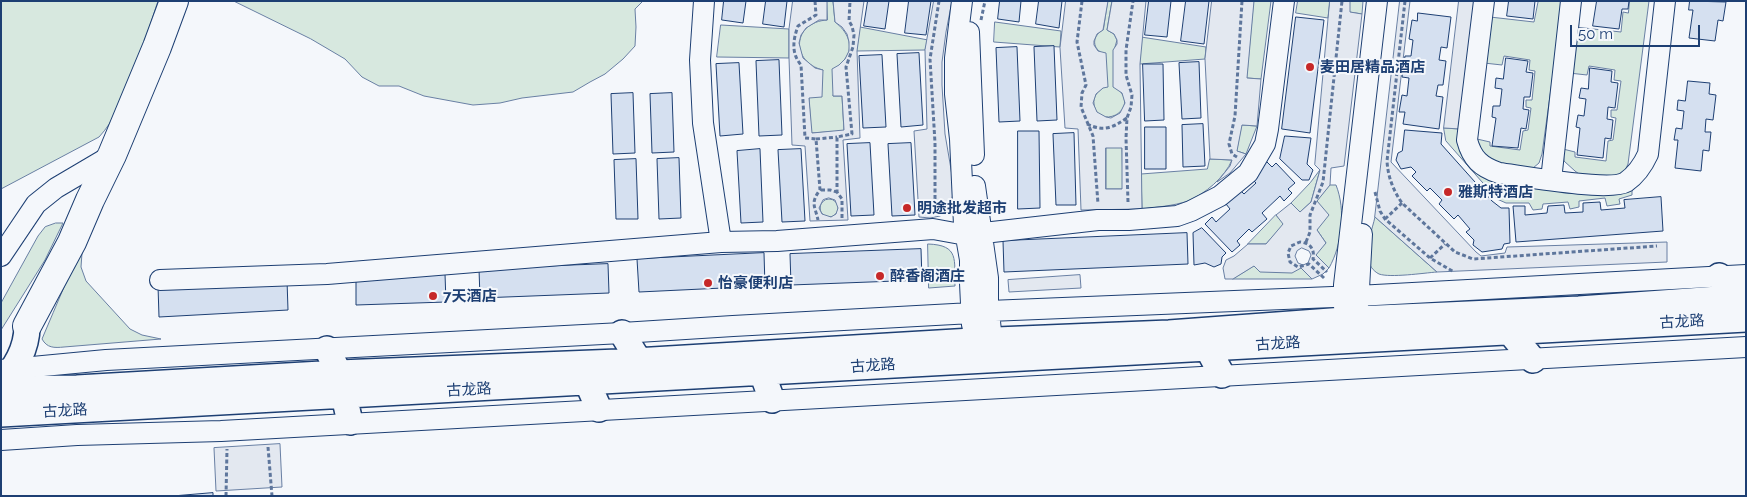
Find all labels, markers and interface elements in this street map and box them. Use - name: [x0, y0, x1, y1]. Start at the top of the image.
- scale bar: [1572, 15, 1702, 47]
- text: 50 m: [1578, 25, 1613, 43]
- place label: 麦田居精品酒店: [1320, 58, 1425, 76]
- marker: 麦田居精品酒店: [1304, 61, 1316, 73]
- place label: 雅斯特酒店: [1458, 183, 1533, 201]
- marker: 雅斯特酒店: [1442, 186, 1454, 198]
- place label: 明途批发超市: [917, 199, 1007, 217]
- marker: 明途批发超市: [901, 202, 913, 214]
- place label: 醉香阁酒庄: [890, 267, 965, 285]
- marker: 醉香阁酒庄: [874, 270, 886, 282]
- place label: 怡豪便利店: [718, 274, 793, 292]
- marker: 怡豪便利店: [702, 277, 714, 289]
- place label: 7天酒店: [443, 287, 496, 305]
- marker: 7天酒店: [427, 290, 439, 302]
- street label: 古龙路: [1659, 312, 1705, 332]
- street label: 古龙路: [1255, 333, 1301, 355]
- street label: 古龙路: [850, 355, 896, 377]
- street label: 古龙路: [446, 380, 492, 400]
- street label: 古龙路: [42, 401, 88, 421]

